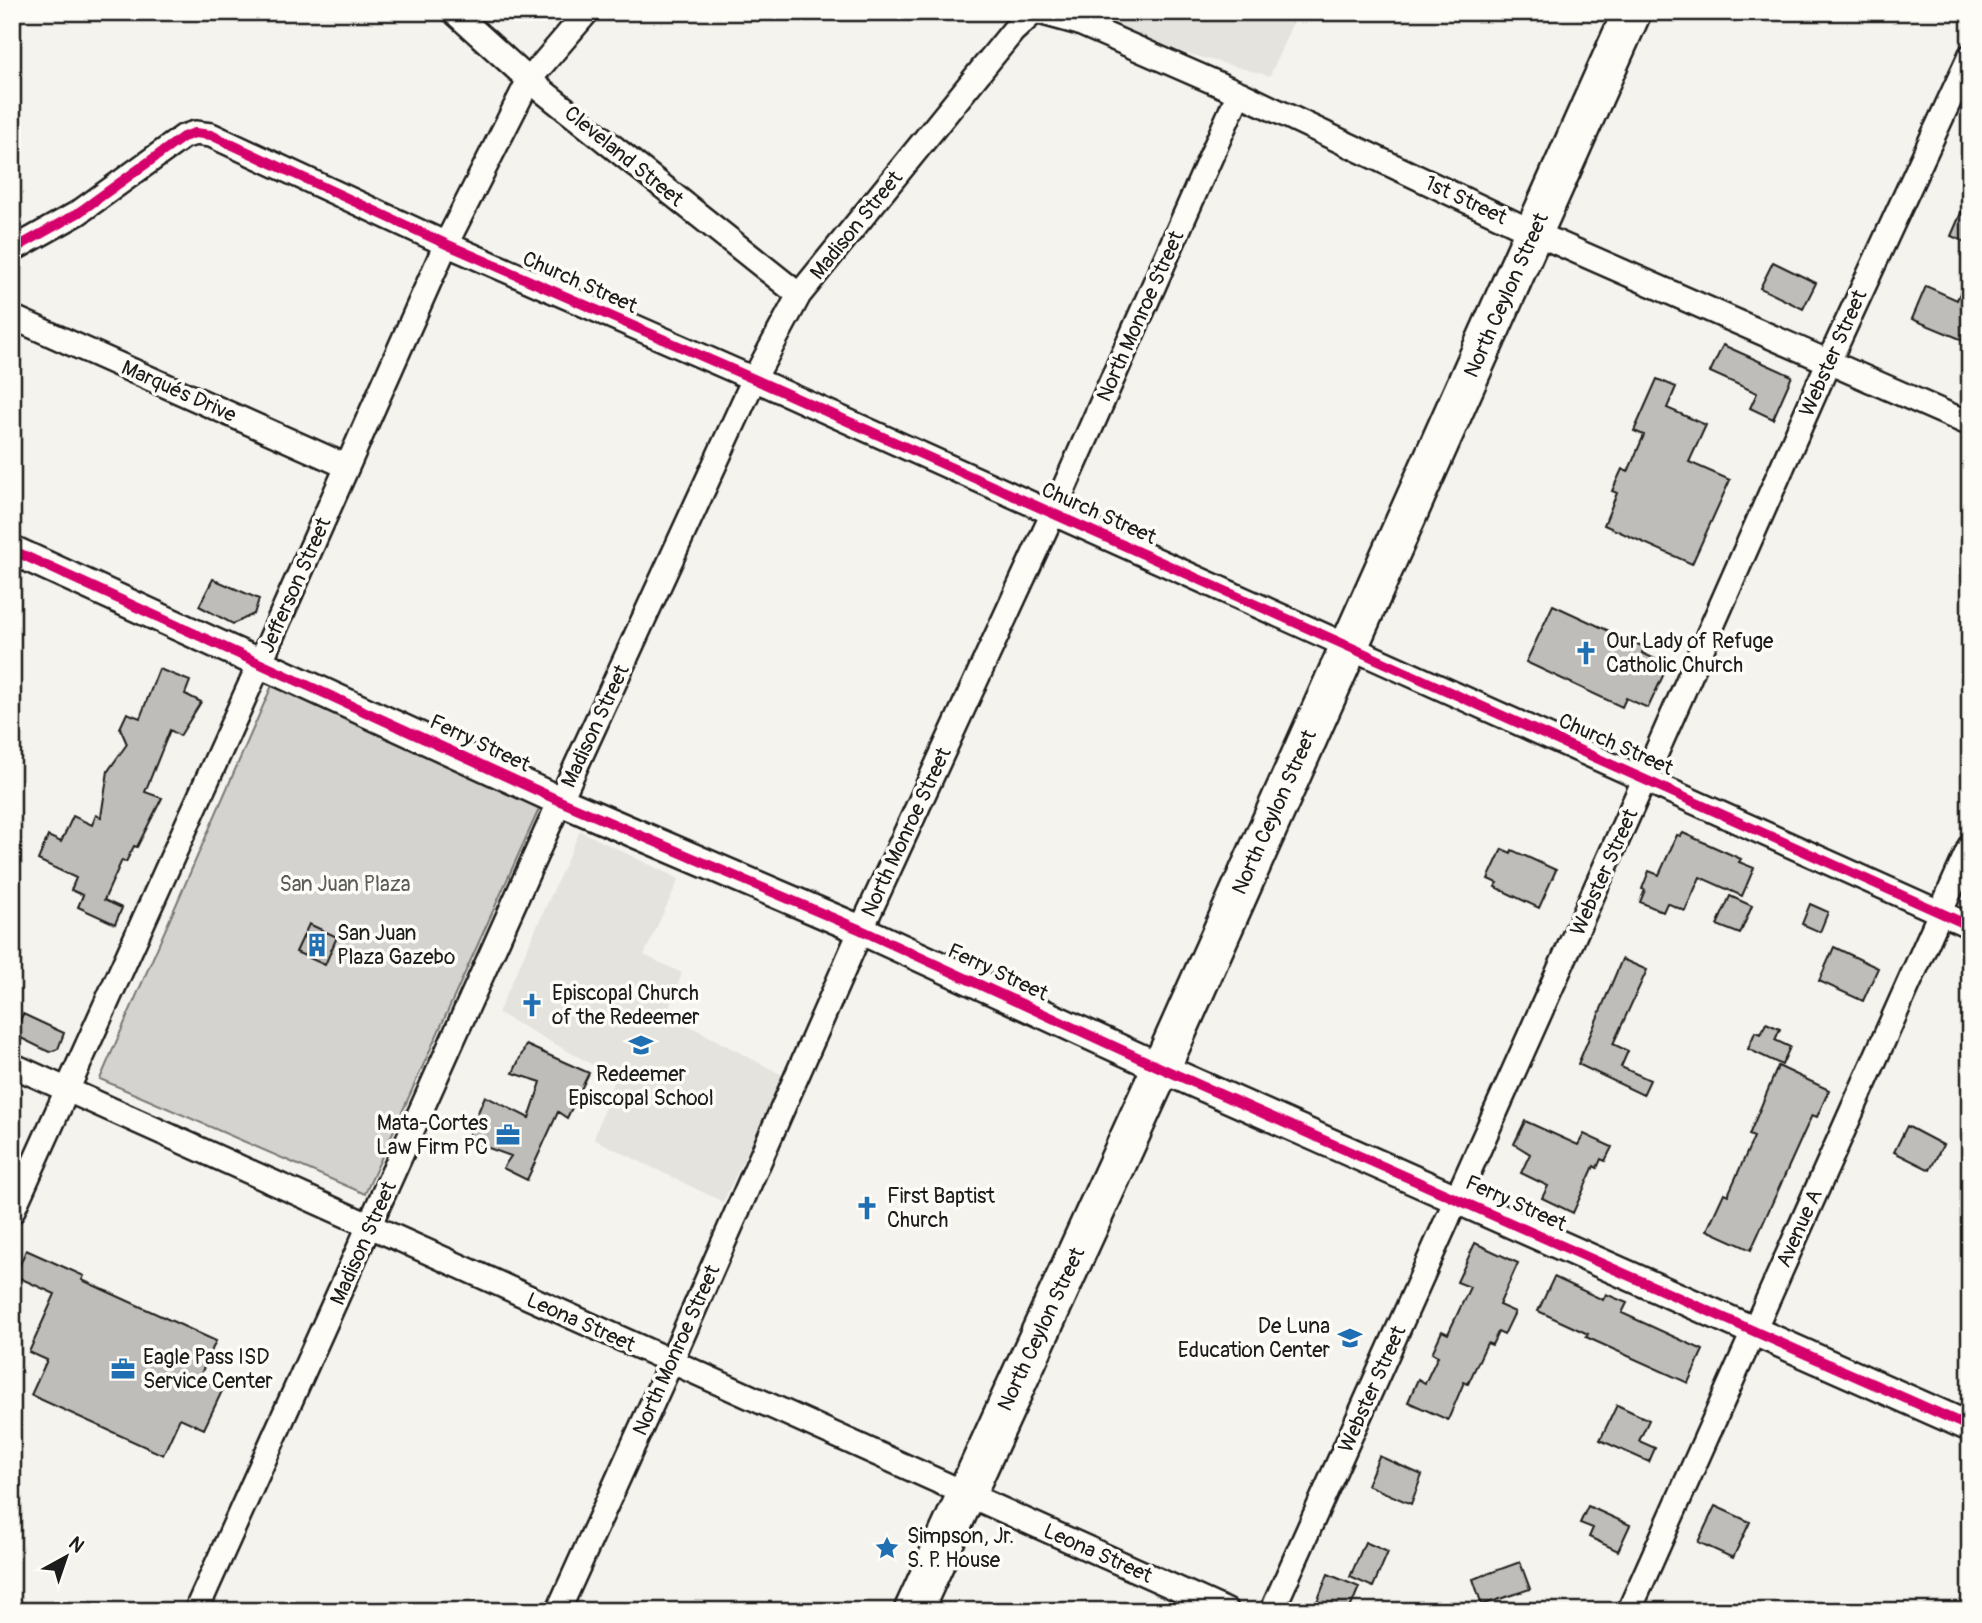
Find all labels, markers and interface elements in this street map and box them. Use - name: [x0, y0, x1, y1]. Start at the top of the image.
- street label: Cleveland Street: [558, 100, 689, 213]
- street label: Madison Street: [804, 165, 909, 285]
- street label: 1st Street: [1420, 170, 1512, 231]
- street label: North Ceylon Street: [1458, 208, 1555, 382]
- street label: North Monroe Street: [1091, 226, 1190, 406]
- street label: Church Street: [518, 245, 642, 320]
- street label: Webster Street: [1794, 285, 1874, 421]
- street label: Marqués Drive: [117, 354, 241, 429]
- street label: Church Street: [1037, 476, 1161, 551]
- street label: Jefferson Street: [253, 513, 338, 657]
- place label: Our Lady of Refuge Catholic Church: [1606, 628, 1774, 679]
- church icon: Our Lady of Refuge Catholic Church: [1572, 639, 1600, 667]
- street label: Madison Street: [555, 660, 636, 792]
- street label: Church Street: [1554, 707, 1678, 782]
- street label: Ferry Street: [425, 708, 535, 779]
- street label: North Ceylon Street: [1226, 725, 1323, 899]
- street label: North Monroe Street: [855, 743, 958, 921]
- street label: Webster Street: [1565, 804, 1645, 940]
- park label: San Juan Plaza: [279, 871, 411, 898]
- place label: San Juan Plaza Gazebo: [337, 920, 455, 971]
- building icon: San Juan Plaza Gazebo: [303, 931, 331, 959]
- street label: Ferry Street: [943, 937, 1053, 1008]
- place label: Episcopal Church of the Redeemer: [552, 980, 700, 1031]
- church icon: Episcopal Church of the Redeemer: [518, 991, 546, 1019]
- school or university icon: Redeemer Episcopal School: [627, 1031, 655, 1059]
- place label: Redeemer Episcopal School: [568, 1061, 714, 1112]
- place label: Mata-Cortes Law Firm PC: [376, 1110, 489, 1161]
- office icon: Mata-Cortes Law Firm PC: [494, 1121, 522, 1149]
- street label: Ferry Street: [1461, 1169, 1571, 1238]
- street label: Madison Street: [324, 1177, 403, 1309]
- place label: First Baptist Church: [887, 1183, 995, 1234]
- street label: Avenue A: [1770, 1185, 1829, 1271]
- church icon: First Baptist Church: [853, 1194, 881, 1222]
- street label: North Ceylon Street: [992, 1243, 1091, 1415]
- street label: North Monroe Street: [627, 1260, 726, 1440]
- street label: Leona Street: [522, 1286, 640, 1359]
- place label: De Luna Education Center: [1178, 1313, 1330, 1364]
- street label: Webster Street: [1333, 1321, 1413, 1457]
- school or university icon: De Luna Education Center: [1336, 1324, 1364, 1352]
- place label: Eagle Pass ISD Service Center: [143, 1344, 273, 1395]
- office icon: Eagle Pass ISD Service Center: [109, 1355, 137, 1383]
- street label: Leona Street: [1039, 1517, 1157, 1590]
- north arrow: [32, 1522, 102, 1592]
- place label: Simpson, Jr. S. P. House: [907, 1523, 1014, 1574]
- text: N: [64, 1531, 89, 1558]
- place icon: Simpson, Jr. S. P. House: [873, 1534, 901, 1562]

